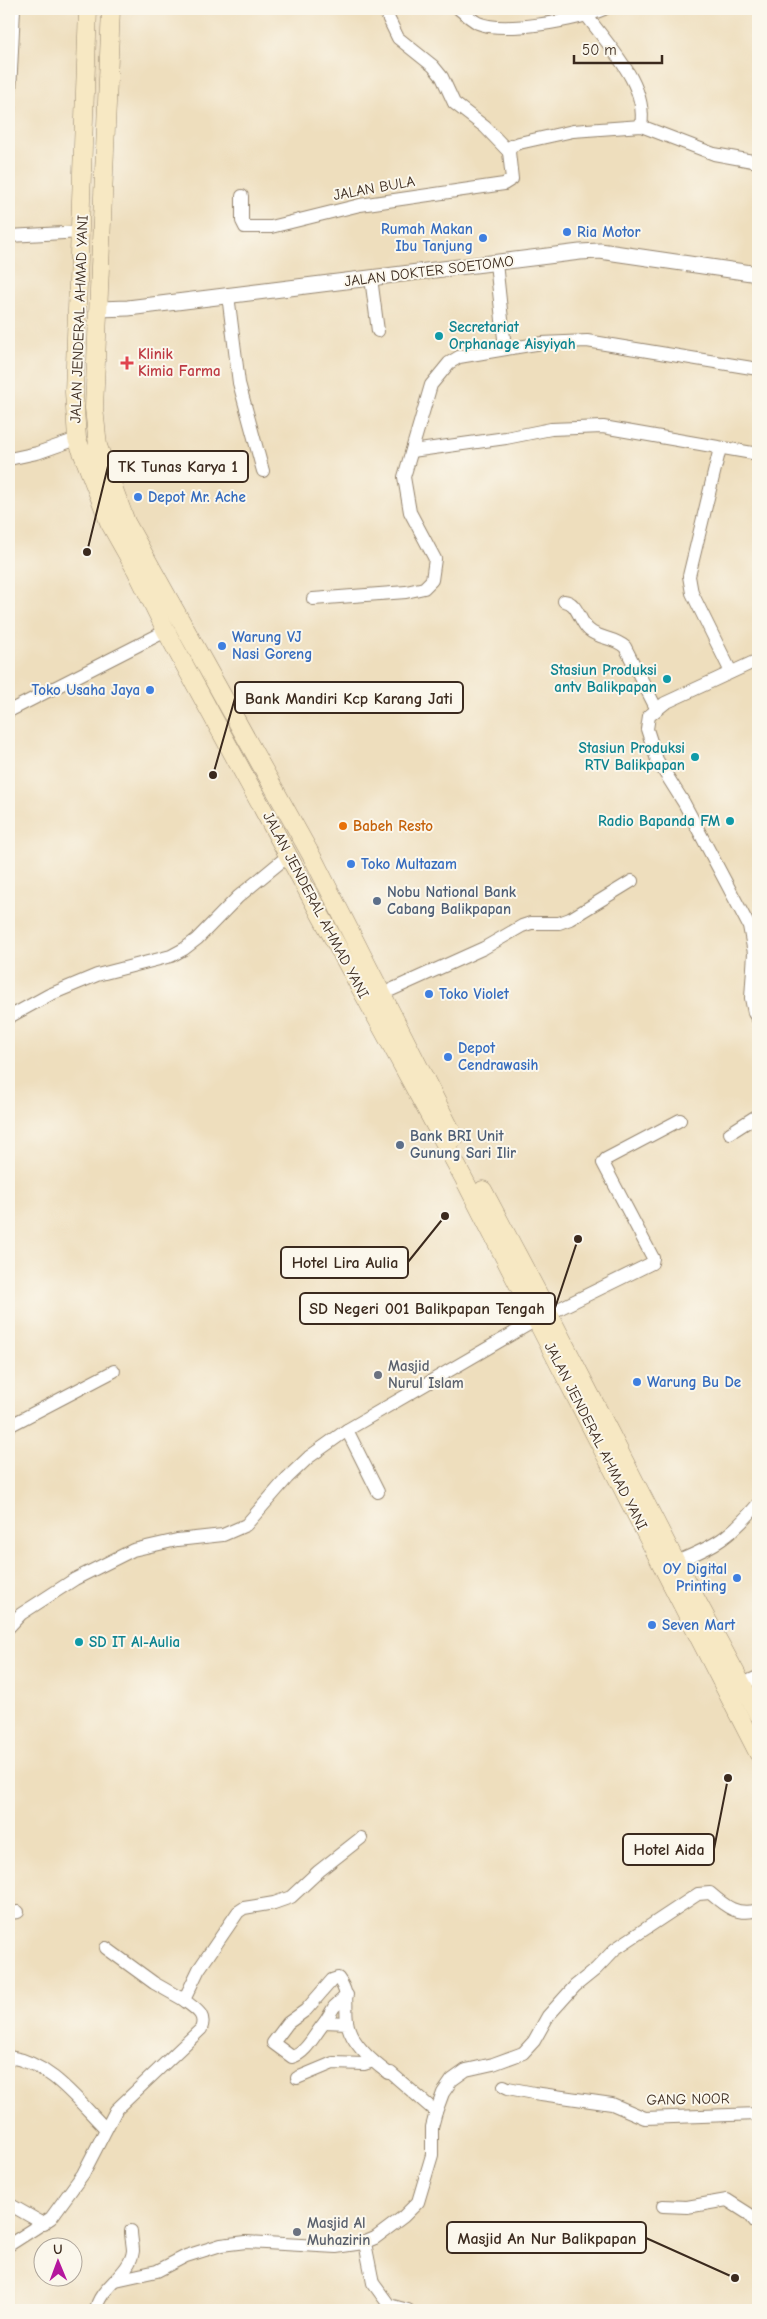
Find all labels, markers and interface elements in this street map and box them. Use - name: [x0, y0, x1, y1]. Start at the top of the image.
- scale bar: [574, 32, 662, 64]
- text: 50 m: [582, 41, 617, 59]
- street label: JALAN BULA: [332, 172, 416, 204]
- street label: JALAN JENDERAL AHMAD YANI: [66, 214, 92, 423]
- place label: Rumah Makan Ibu Tanjung: [381, 220, 473, 255]
- place label: Ria Motor: [577, 223, 641, 241]
- marker: Ria Motor: [561, 226, 573, 238]
- marker: Rumah Makan Ibu Tanjung: [477, 232, 489, 244]
- street label: JALAN DOKTER SOETOMO: [343, 252, 515, 290]
- place label: Secretariat Orphanage Aisyiyah: [449, 318, 576, 353]
- marker: Secretariat Orphanage Aisyiyah: [433, 330, 445, 342]
- place label: Klinik Kimia Farma: [138, 345, 221, 380]
- marker: Klinik Kimia Farma: [120, 356, 134, 370]
- callout: TK Tunas Karya 1: [108, 451, 248, 482]
- text: TK Tunas Karya 1: [118, 458, 238, 476]
- place label: Depot Mr. Ache: [148, 488, 246, 506]
- marker: Depot Mr. Ache: [132, 491, 144, 503]
- place label: Warung VJ Nasi Goreng: [232, 628, 312, 663]
- marker: Warung VJ Nasi Goreng: [216, 640, 228, 652]
- place label: Stasiun Produksi antv Balikpapan: [551, 661, 657, 696]
- marker: Stasiun Produksi antv Balikpapan: [661, 673, 673, 685]
- place label: Toko Usaha Jaya: [32, 681, 140, 699]
- callout: Bank Mandiri Kcp Karang Jati: [235, 682, 463, 713]
- marker: Toko Usaha Jaya: [144, 684, 156, 696]
- text: Bank Mandiri Kcp Karang Jati: [245, 690, 453, 708]
- place label: Stasiun Produksi RTV Balikpapan: [579, 739, 685, 774]
- marker: Stasiun Produksi RTV Balikpapan: [689, 751, 701, 763]
- street label: JALAN JENDERAL AHMAD YANI: [259, 809, 373, 1001]
- place label: Radio Bapanda FM: [598, 812, 720, 830]
- marker: Radio Bapanda FM: [724, 815, 736, 827]
- place label: Babeh Resto: [353, 817, 433, 835]
- marker: Babeh Resto: [337, 820, 349, 832]
- place label: Toko Multazam: [361, 855, 457, 873]
- marker: Toko Multazam: [345, 858, 357, 870]
- place label: Nobu National Bank Cabang Balikpapan: [387, 883, 517, 918]
- marker: Nobu National Bank Cabang Balikpapan: [371, 895, 383, 907]
- place label: Toko Violet: [439, 985, 510, 1003]
- marker: Toko Violet: [423, 988, 435, 1000]
- place label: Depot Cendrawasih: [458, 1039, 539, 1074]
- marker: Depot Cendrawasih: [442, 1051, 454, 1063]
- place label: Bank BRI Unit Gunung Sari Ilir: [410, 1127, 516, 1162]
- marker: Bank BRI Unit Gunung Sari Ilir: [394, 1139, 406, 1151]
- callout: Hotel Lira Aulia: [281, 1247, 408, 1278]
- text: Hotel Lira Aulia: [292, 1254, 398, 1272]
- callout: SD Negeri 001 Balikpapan Tengah: [300, 1293, 555, 1324]
- text: SD Negeri 001 Balikpapan Tengah: [309, 1300, 545, 1318]
- street label: JALAN JENDERAL AHMAD YANI: [541, 1339, 651, 1533]
- place label: Masjid Nurul Islam: [388, 1357, 464, 1392]
- marker: Masjid Nurul Islam: [372, 1369, 384, 1381]
- place label: Warung Bu De: [647, 1373, 741, 1391]
- marker: Warung Bu De: [631, 1376, 643, 1388]
- place label: OY Digital Printing: [663, 1560, 727, 1595]
- marker: OY Digital Printing: [731, 1572, 743, 1584]
- place label: Seven Mart: [662, 1616, 736, 1634]
- marker: Seven Mart: [646, 1619, 658, 1631]
- place label: SD IT Al-Aulia: [89, 1633, 180, 1651]
- marker: SD IT Al-Aulia: [73, 1636, 85, 1648]
- callout: Hotel Aida: [623, 1834, 714, 1865]
- text: Hotel Aida: [633, 1841, 705, 1859]
- street label: GANG NOOR: [646, 2089, 730, 2109]
- place label: Masjid Al Muhazirin: [307, 2214, 370, 2249]
- callout: Masjid An Nur Balikpapan: [447, 2222, 646, 2253]
- marker: Masjid Al Muhazirin: [291, 2226, 303, 2238]
- text: Masjid An Nur Balikpapan: [458, 2230, 637, 2248]
- north arrow: [32, 2236, 82, 2286]
- text: U: [53, 2241, 63, 2258]

